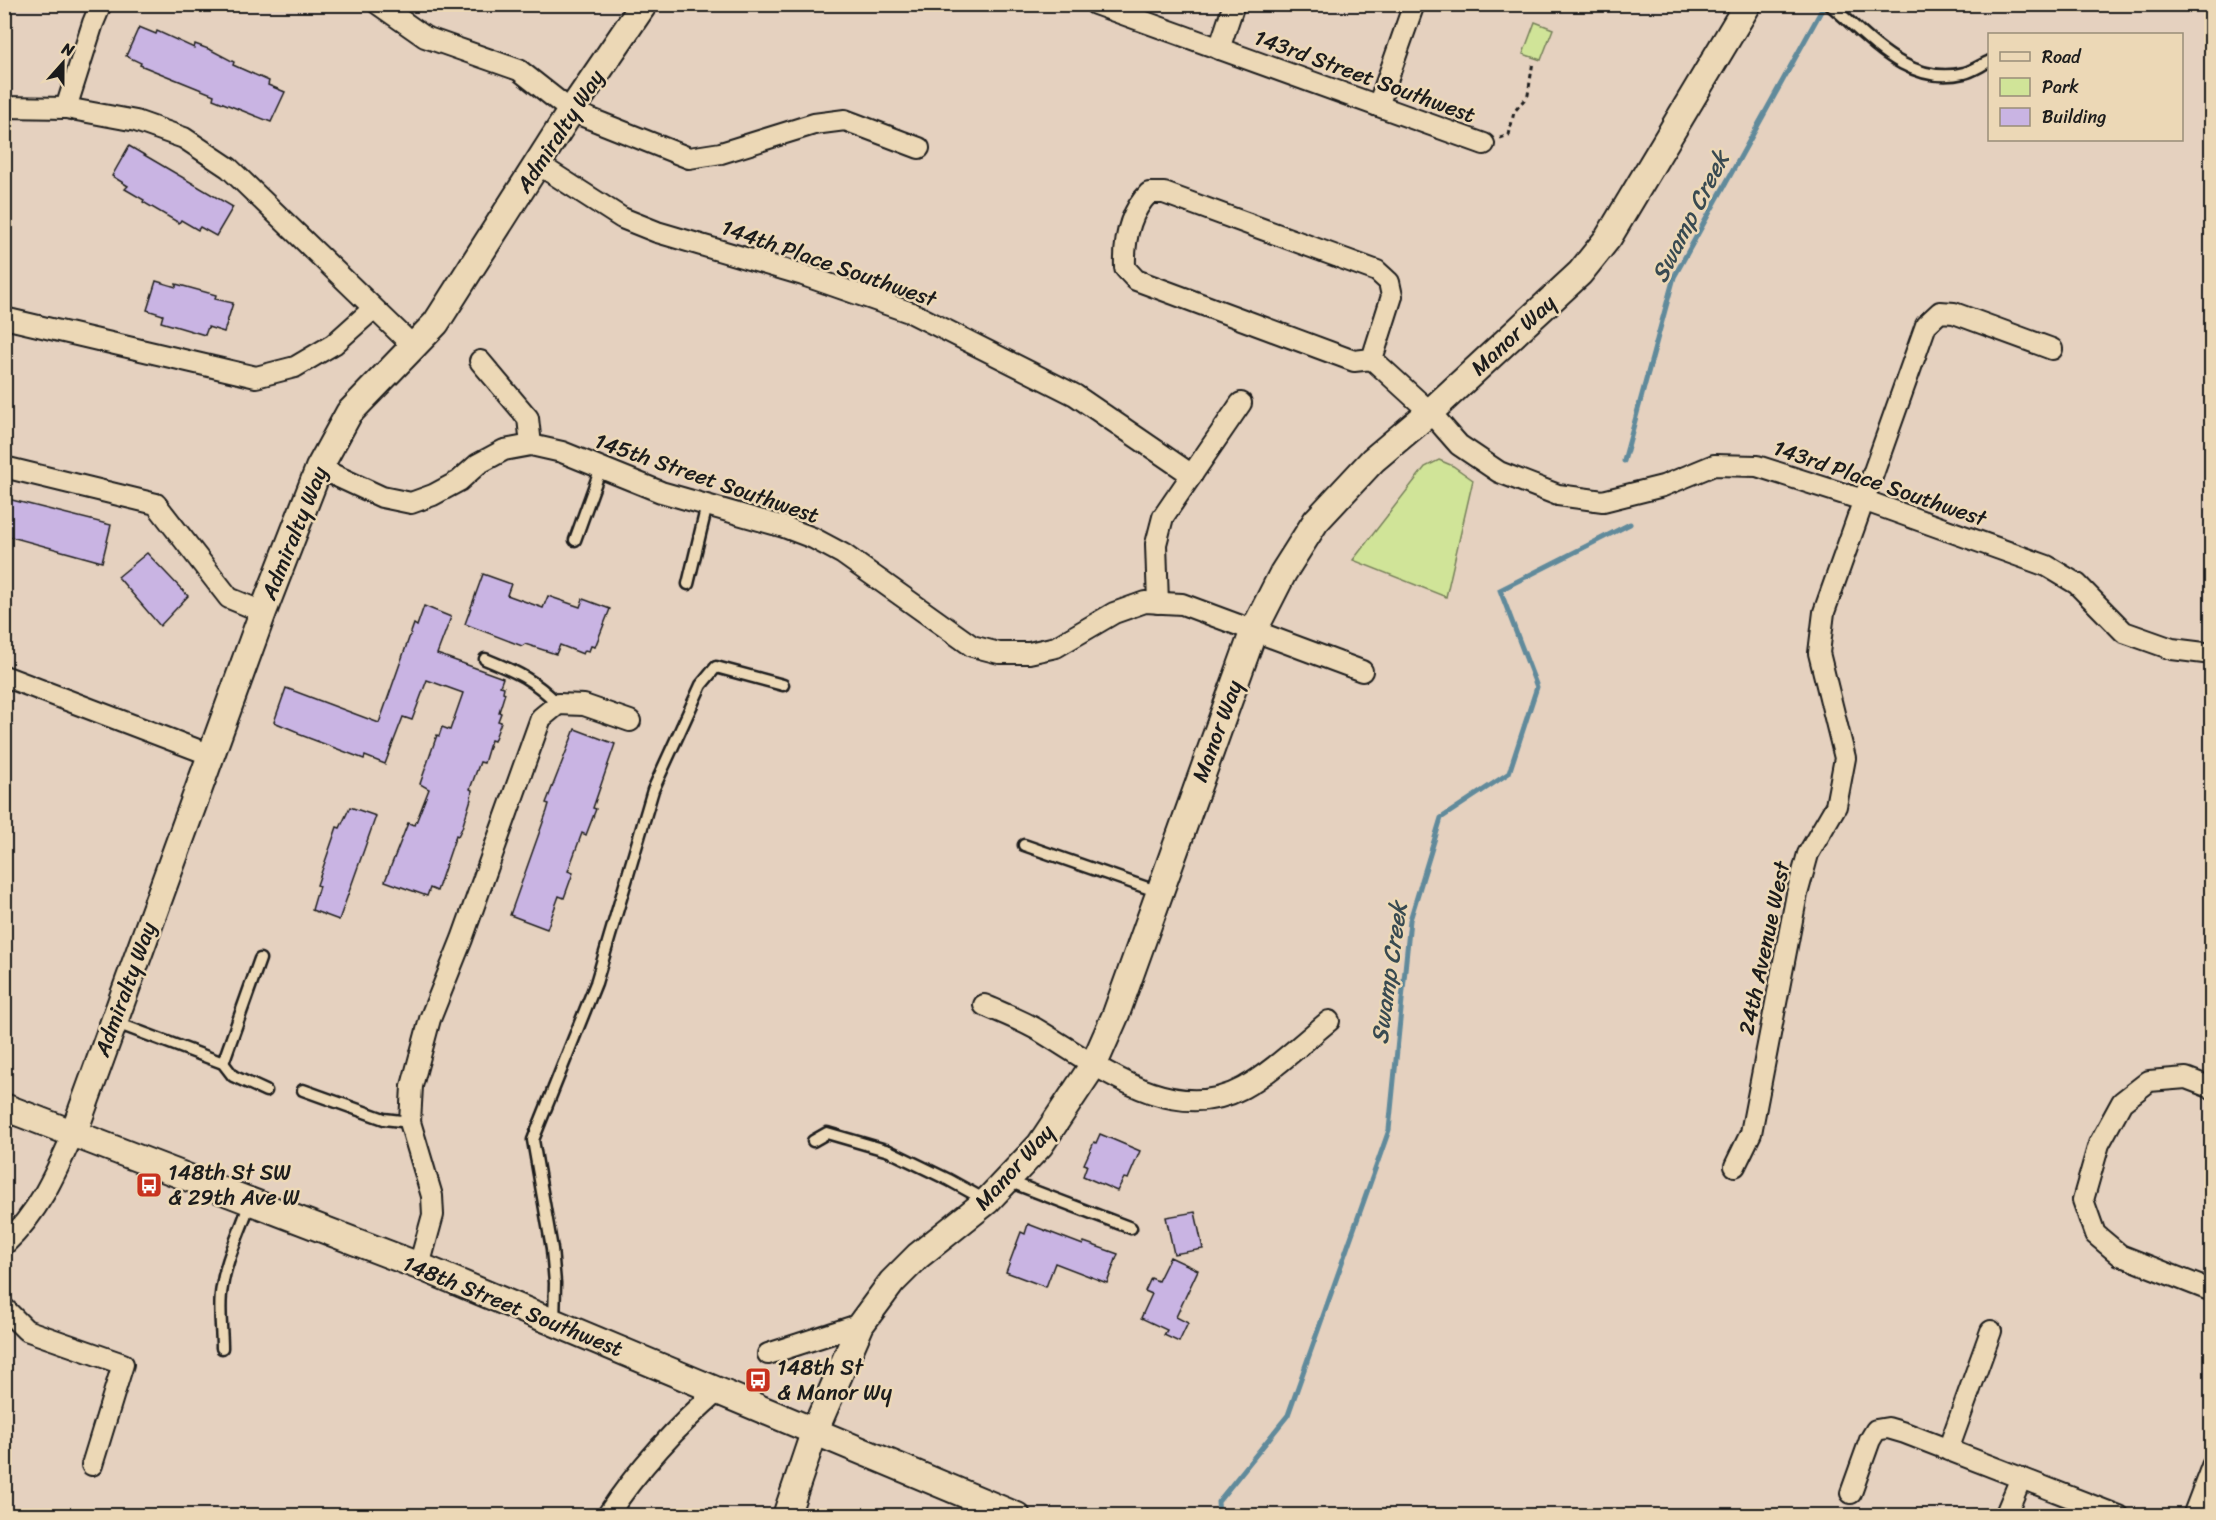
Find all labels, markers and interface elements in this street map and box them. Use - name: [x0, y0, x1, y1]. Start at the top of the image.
- street label: 143rd Street Southwest: [1249, 18, 1482, 134]
- north arrow: [33, 33, 93, 93]
- legend: [1988, 33, 2183, 141]
- text: N: [57, 34, 79, 65]
- text: Road: [2042, 41, 2082, 73]
- street label: Admiralty Way: [505, 61, 615, 202]
- text: Park: [2042, 71, 2079, 103]
- text: Building: [2042, 101, 2106, 133]
- water label: Swamp Creek: [1639, 141, 1743, 290]
- street label: 144th Place Southwest: [716, 208, 943, 319]
- street label: Manor Way: [1461, 284, 1566, 386]
- street label: 145th Street Southwest: [589, 421, 825, 535]
- street label: 143rd Place Southwest: [1768, 428, 1993, 538]
- street label: Admiralty Way: [249, 460, 339, 607]
- street label: Manor Way: [1180, 674, 1254, 788]
- street label: 24th Avenue West: [1727, 857, 1802, 1038]
- water label: Swamp Creek: [1358, 896, 1420, 1046]
- street label: Admiralty Way: [82, 915, 168, 1063]
- street label: Manor Way: [964, 1114, 1065, 1220]
- place label: 148th St SW & 29th Ave W: [168, 1153, 300, 1217]
- bus stop icon: 148th St SW & 29th Ave W: [134, 1170, 164, 1200]
- street label: 148th Street Southwest: [397, 1244, 630, 1368]
- place label: 148th St & Manor Wy: [777, 1348, 893, 1412]
- bus stop icon: 148th St & Manor Wy: [743, 1365, 773, 1395]

